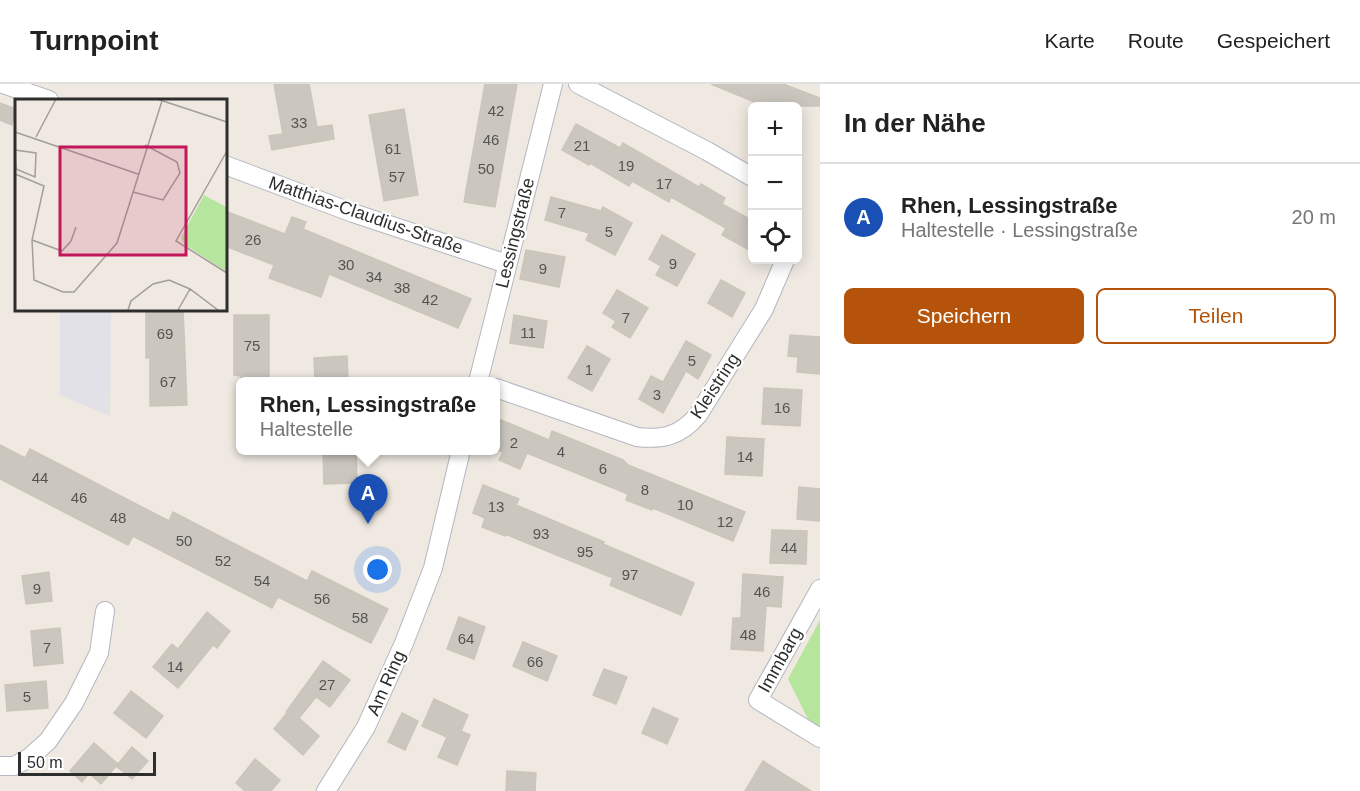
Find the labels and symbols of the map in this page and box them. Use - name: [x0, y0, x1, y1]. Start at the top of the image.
- inset map: [15, 99, 226, 310]
- house number: 42: [488, 102, 504, 119]
- house number: 33: [291, 114, 307, 131]
- house number: 46: [483, 131, 499, 148]
- house number: 21: [574, 137, 590, 154]
- house number: 61: [385, 140, 401, 157]
- house number: 19: [618, 157, 634, 174]
- house number: 50: [478, 160, 494, 177]
- house number: 57: [389, 168, 405, 185]
- street label: Matthias-Claudius-Straße: [266, 172, 466, 258]
- house number: 17: [656, 175, 672, 192]
- street label: Lessingstraße: [492, 176, 538, 290]
- house number: 7: [558, 204, 566, 221]
- house number: 5: [605, 223, 613, 240]
- house number: 26: [245, 231, 261, 248]
- house number: 9: [669, 255, 677, 272]
- house number: 30: [338, 256, 354, 273]
- house number: 9: [539, 260, 547, 277]
- house number: 34: [366, 268, 382, 285]
- house number: 38: [394, 279, 410, 296]
- house number: 42: [422, 291, 438, 308]
- house number: 7: [622, 309, 630, 326]
- house number: 11: [520, 324, 536, 341]
- house number: 69: [157, 325, 173, 342]
- house number: 75: [244, 337, 260, 354]
- street label: Kleistring: [686, 350, 744, 422]
- house number: 5: [688, 352, 696, 369]
- house number: 1: [585, 361, 593, 378]
- house number: 67: [160, 373, 176, 390]
- house number: 3: [653, 386, 661, 403]
- house number: 16: [774, 399, 790, 416]
- house number: 2: [510, 434, 518, 451]
- house number: 4: [557, 443, 565, 460]
- house number: 14: [737, 448, 753, 465]
- house number: 6: [599, 460, 607, 477]
- house number: 44: [32, 469, 48, 486]
- pin: A: [348, 474, 388, 524]
- house number: 8: [641, 481, 649, 498]
- house number: 46: [71, 489, 87, 506]
- house number: 10: [677, 496, 693, 513]
- house number: 13: [488, 498, 504, 515]
- house number: 48: [110, 509, 126, 526]
- house number: 12: [717, 513, 733, 530]
- house number: 93: [533, 525, 549, 542]
- house number: 50: [176, 532, 192, 549]
- house number: 44: [781, 539, 797, 556]
- house number: 95: [577, 543, 593, 560]
- house number: 52: [215, 552, 231, 569]
- your location: [363, 555, 392, 584]
- house number: 97: [622, 566, 638, 583]
- house number: 54: [254, 572, 270, 589]
- house number: 9: [33, 580, 41, 597]
- house number: 46: [754, 583, 770, 600]
- house number: 56: [314, 590, 330, 607]
- house number: 58: [352, 609, 368, 626]
- street label: Immbarg: [754, 624, 806, 696]
- house number: 48: [740, 626, 756, 643]
- house number: 64: [458, 630, 474, 647]
- house number: 7: [43, 639, 51, 656]
- street label: Am Ring: [363, 647, 409, 719]
- house number: 66: [527, 653, 543, 670]
- house number: 14: [167, 658, 183, 675]
- house number: 27: [319, 676, 335, 693]
- house number: 5: [23, 688, 31, 705]
- scale bar: [18, 749, 156, 776]

